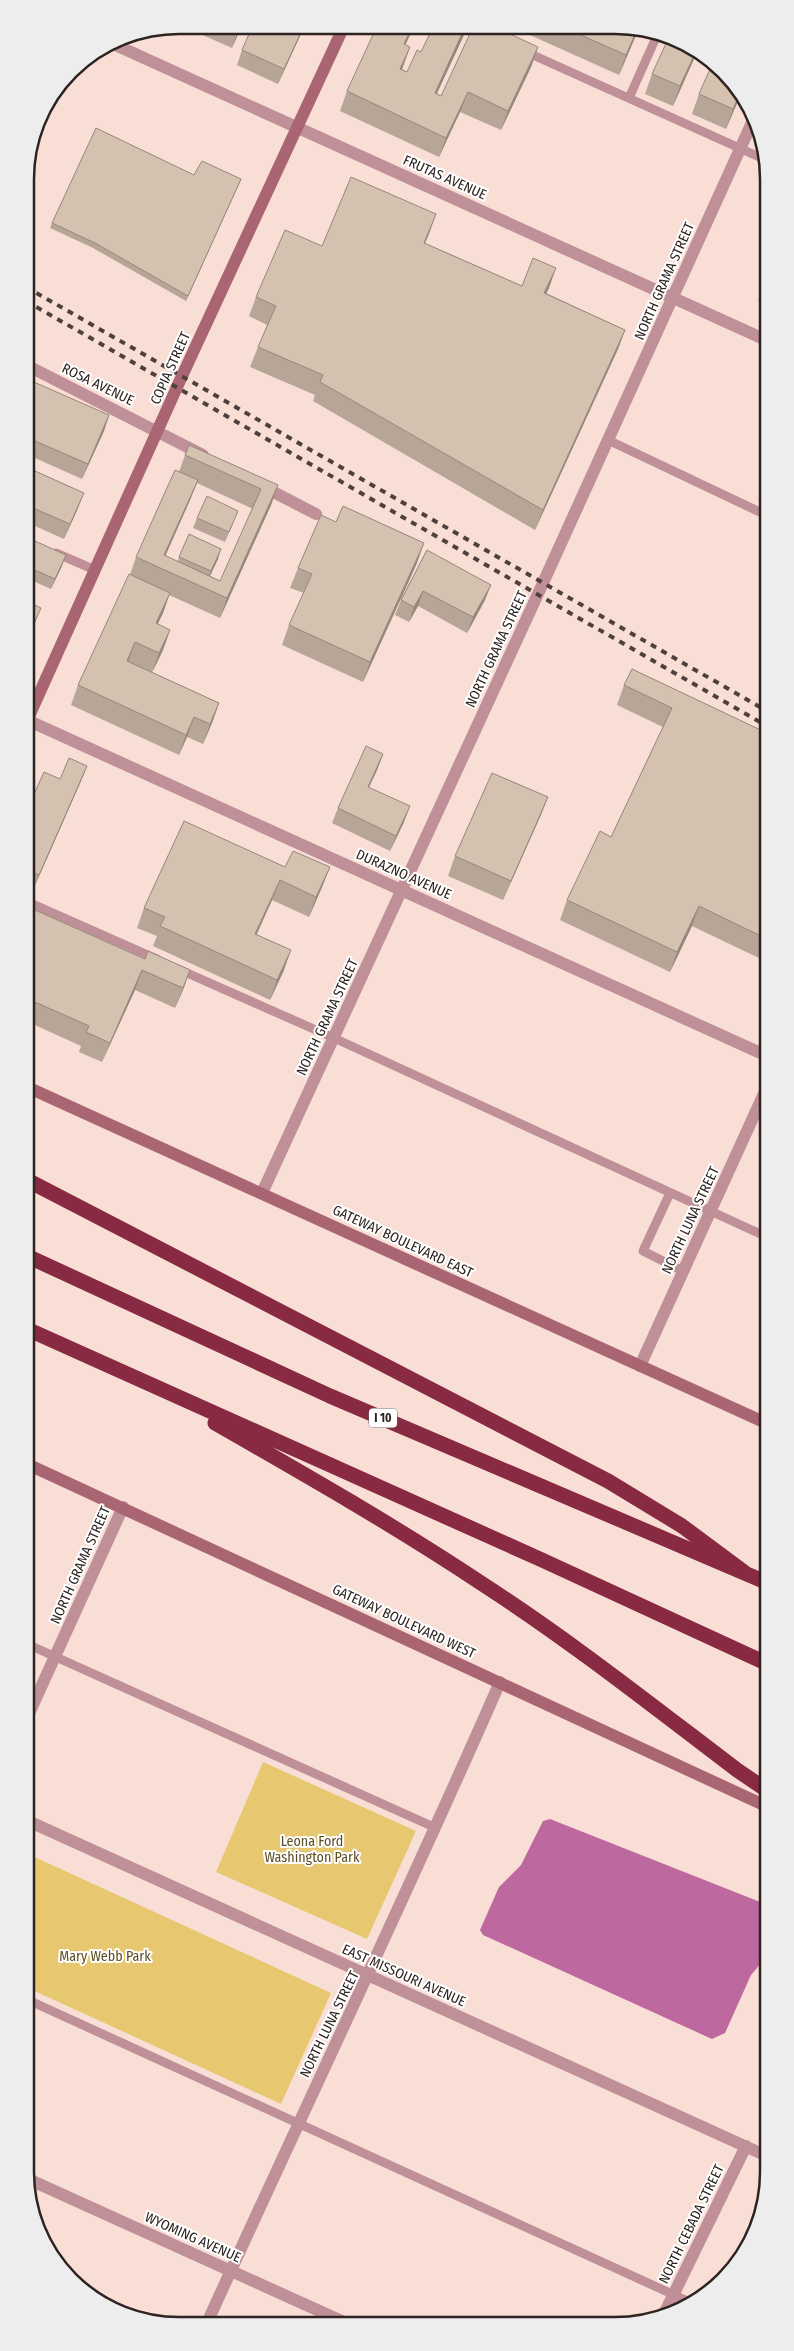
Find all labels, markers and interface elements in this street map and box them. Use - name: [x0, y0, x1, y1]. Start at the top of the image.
- street label: FRUTAS AVENUE: [400, 152, 489, 204]
- street label: NORTH GRAMA STREET: [631, 219, 698, 343]
- street label: COPIA STREET: [147, 329, 194, 407]
- street label: ROSA AVENUE: [59, 360, 137, 409]
- street label: NORTH GRAMA STREET: [462, 588, 531, 710]
- street label: DURAZNO AVENUE: [353, 846, 455, 903]
- street label: NORTH GRAMA STREET: [293, 956, 362, 1078]
- street label: NORTH LUNA STREET: [658, 1163, 723, 1277]
- street label: GATEWAY BOULEVARD EAST: [330, 1201, 476, 1282]
- road number: I 10: [369, 1409, 397, 1428]
- street label: NORTH GRAMA STREET: [47, 1503, 114, 1627]
- street label: GATEWAY BOULEVARD WEST: [330, 1581, 479, 1662]
- park label: Leona Ford Washington Park: [265, 1833, 360, 1866]
- street label: EAST MISSOURI AVENUE: [339, 1941, 469, 2011]
- park label: Mary Webb Park: [59, 1948, 151, 1965]
- street label: NORTH LUNA STREET: [296, 1968, 363, 2080]
- street label: NORTH CEBADA STREET: [655, 2161, 728, 2287]
- street label: WYOMING AVENUE: [142, 2209, 244, 2266]

